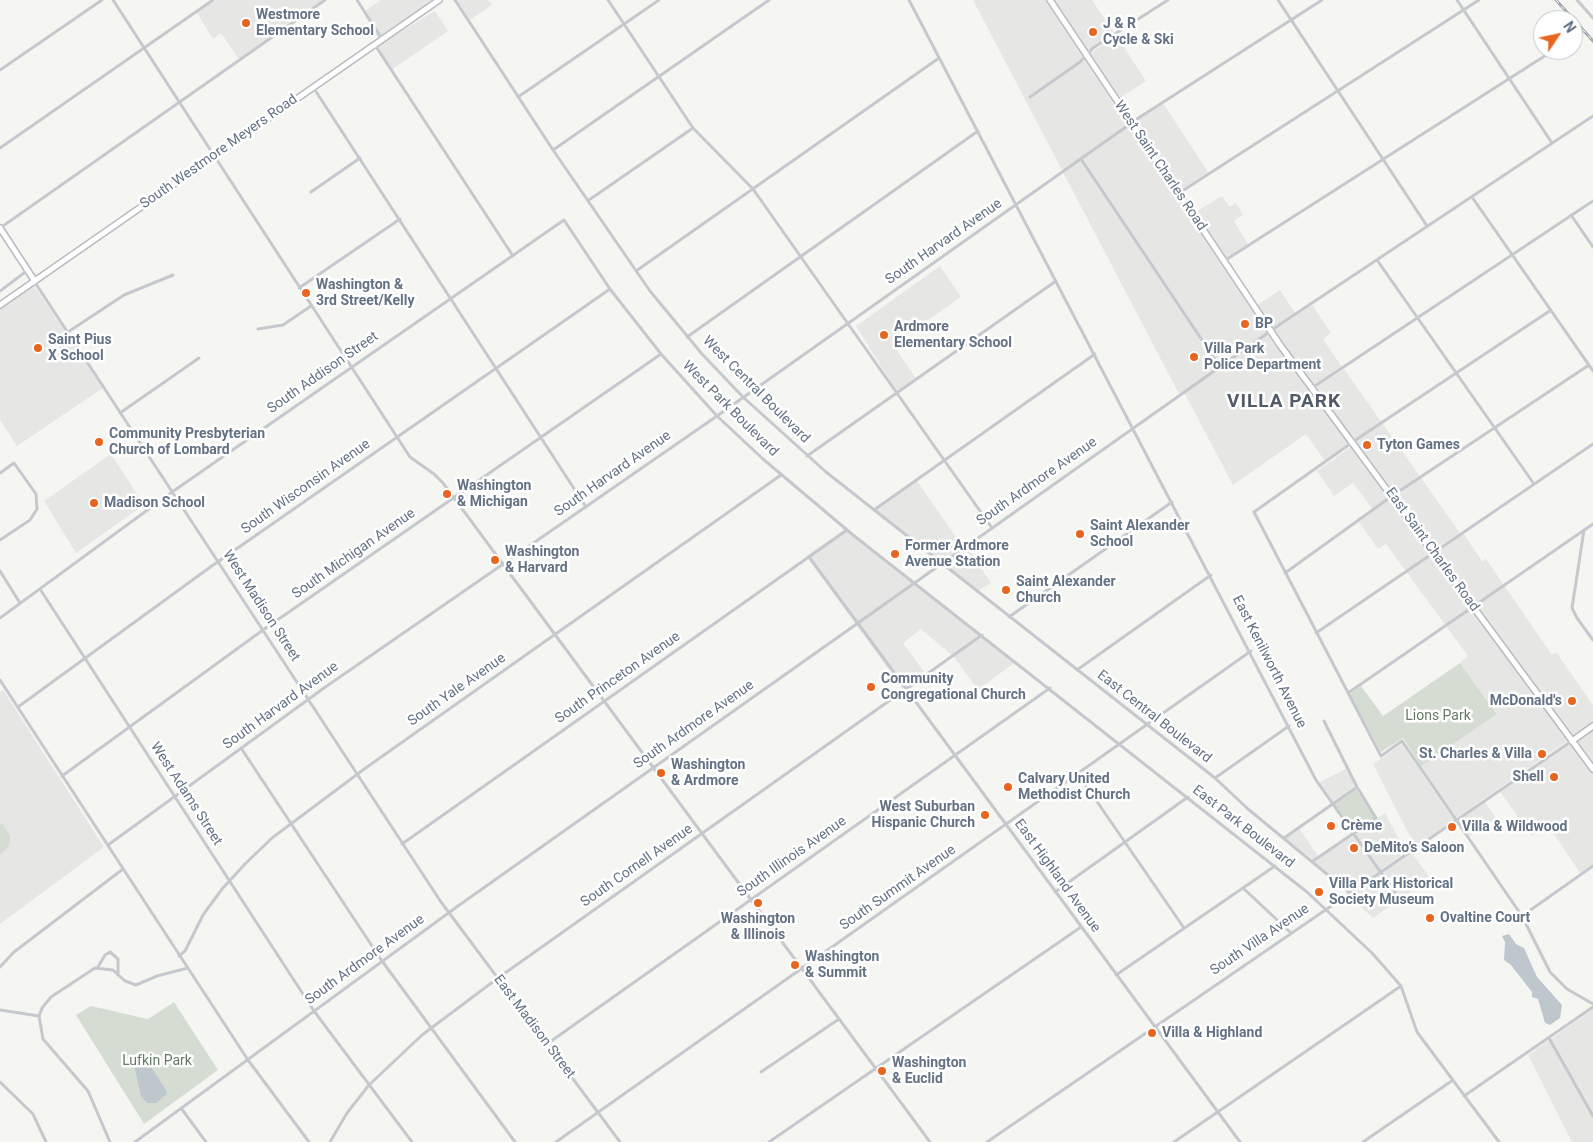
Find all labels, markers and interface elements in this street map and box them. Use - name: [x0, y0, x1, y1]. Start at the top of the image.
- place label: Westmore Elementary School: [256, 7, 374, 40]
- north arrow: [1533, 10, 1583, 60]
- place label: J & R Cycle & Ski: [1103, 16, 1174, 48]
- marker: Westmore Elementary School: [240, 17, 252, 29]
- text: N: [1560, 19, 1579, 36]
- marker: J & R Cycle & Ski: [1087, 26, 1099, 38]
- street label: South Westmore Meyers Road: [137, 91, 301, 213]
- street label: West Saint Charles Road: [1110, 98, 1210, 234]
- street label: South Harvard Avenue: [883, 195, 1005, 289]
- place label: Washington & 3rd Street/Kelly: [316, 277, 415, 310]
- marker: Washington & 3rd Street/Kelly: [300, 287, 312, 299]
- place label: BP: [1255, 316, 1273, 332]
- marker: BP: [1239, 318, 1251, 330]
- place label: Ardmore Elementary School: [894, 319, 1012, 352]
- street label: South Addison Street: [264, 328, 382, 418]
- marker: Ardmore Elementary School: [878, 329, 890, 341]
- place label: Saint Pius X School: [48, 332, 112, 364]
- street label: West Central Boulevard: [699, 333, 813, 447]
- place label: Villa Park Police Department: [1204, 341, 1321, 374]
- marker: Saint Pius X School: [32, 342, 44, 354]
- marker: Villa Park Police Department: [1188, 351, 1200, 363]
- street label: West Park Boulevard: [679, 358, 781, 460]
- district label: VILLA PARK: [1226, 391, 1342, 413]
- place label: Community Presbyterian Church of Lombard: [109, 426, 265, 458]
- street label: South Harvard Avenue: [552, 427, 674, 521]
- street label: South Ardmore Avenue: [974, 434, 1100, 530]
- marker: Community Presbyterian Church of Lombard: [93, 436, 105, 448]
- street label: South Wisconsin Avenue: [238, 436, 374, 538]
- place label: Tyton Games: [1377, 437, 1460, 453]
- marker: Tyton Games: [1361, 439, 1373, 451]
- place label: Washington & Michigan: [457, 478, 531, 511]
- street label: East Saint Charles Road: [1381, 485, 1483, 615]
- marker: Washington & Michigan: [441, 488, 453, 500]
- place label: Madison School: [104, 495, 205, 511]
- marker: Madison School: [88, 497, 100, 509]
- street label: South Michigan Avenue: [289, 505, 419, 603]
- place label: Saint Alexander School: [1090, 518, 1190, 550]
- marker: Saint Alexander School: [1074, 528, 1086, 540]
- place label: Former Ardmore Avenue Station: [905, 538, 1009, 570]
- place label: Washington & Harvard: [505, 544, 579, 576]
- street label: West Madison Street: [219, 547, 303, 665]
- marker: Former Ardmore Avenue Station: [889, 548, 901, 560]
- marker: Washington & Harvard: [489, 554, 501, 566]
- place label: Saint Alexander Church: [1016, 574, 1116, 606]
- marker: Saint Alexander Church: [1000, 584, 1012, 596]
- street label: East Kenilworth Avenue: [1228, 593, 1310, 731]
- street label: South Princeton Avenue: [552, 628, 684, 728]
- street label: South Yale Avenue: [405, 650, 509, 730]
- street label: South Harvard Avenue: [220, 659, 342, 753]
- street label: East Central Boulevard: [1093, 667, 1215, 767]
- place label: Community Congregational Church: [881, 671, 1026, 704]
- street label: South Ardmore Avenue: [631, 677, 757, 773]
- marker: Community Congregational Church: [865, 681, 877, 693]
- place label: McDonald's: [1490, 693, 1562, 709]
- marker: McDonald's: [1566, 695, 1578, 707]
- park label: Lions Park: [1405, 708, 1471, 724]
- street label: West Adams Street: [146, 739, 226, 849]
- place label: St. Charles & Villa: [1419, 746, 1532, 762]
- marker: St. Charles & Villa: [1536, 748, 1548, 760]
- place label: Washington & Ardmore: [671, 757, 745, 790]
- marker: Washington & Ardmore: [655, 767, 667, 779]
- place label: Shell: [1513, 769, 1544, 785]
- place label: Calvary United Methodist Church: [1018, 771, 1130, 804]
- marker: Shell: [1548, 771, 1560, 783]
- marker: Calvary United Methodist Church: [1002, 781, 1014, 793]
- street label: East Park Boulevard: [1189, 782, 1297, 872]
- place label: West Suburban Hispanic Church: [872, 799, 975, 832]
- marker: West Suburban Hispanic Church: [979, 809, 991, 821]
- street label: South Illinois Avenue: [734, 813, 850, 901]
- street label: East Highland Avenue: [1010, 816, 1104, 936]
- place label: Crème: [1341, 818, 1382, 834]
- place label: Villa & Wildwood: [1462, 819, 1567, 835]
- marker: Crème: [1325, 820, 1337, 832]
- street label: South Cornell Avenue: [578, 821, 696, 911]
- marker: Villa & Wildwood: [1446, 821, 1458, 833]
- place label: DeMito’s Saloon: [1364, 840, 1464, 856]
- street label: South Summit Avenue: [837, 842, 959, 934]
- marker: DeMito’s Saloon: [1348, 842, 1360, 854]
- place label: Villa Park Historical Society Museum: [1329, 876, 1453, 909]
- marker: Villa Park Historical Society Museum: [1313, 886, 1325, 898]
- marker: Washington & Illinois: [752, 897, 764, 909]
- street label: South Villa Avenue: [1207, 901, 1313, 979]
- place label: Ovaltine Court: [1440, 910, 1530, 926]
- street label: South Ardmore Avenue: [302, 911, 428, 1009]
- place label: Washington & Illinois: [721, 911, 795, 944]
- marker: Ovaltine Court: [1424, 912, 1436, 924]
- place label: Washington & Summit: [805, 949, 879, 982]
- marker: Washington & Summit: [789, 959, 801, 971]
- street label: East Madison Street: [490, 972, 578, 1082]
- place label: Villa & Highland: [1162, 1025, 1262, 1041]
- marker: Villa & Highland: [1146, 1027, 1158, 1039]
- park label: Lufkin Park: [122, 1053, 192, 1069]
- place label: Washington & Euclid: [892, 1055, 966, 1088]
- marker: Washington & Euclid: [876, 1065, 888, 1077]

